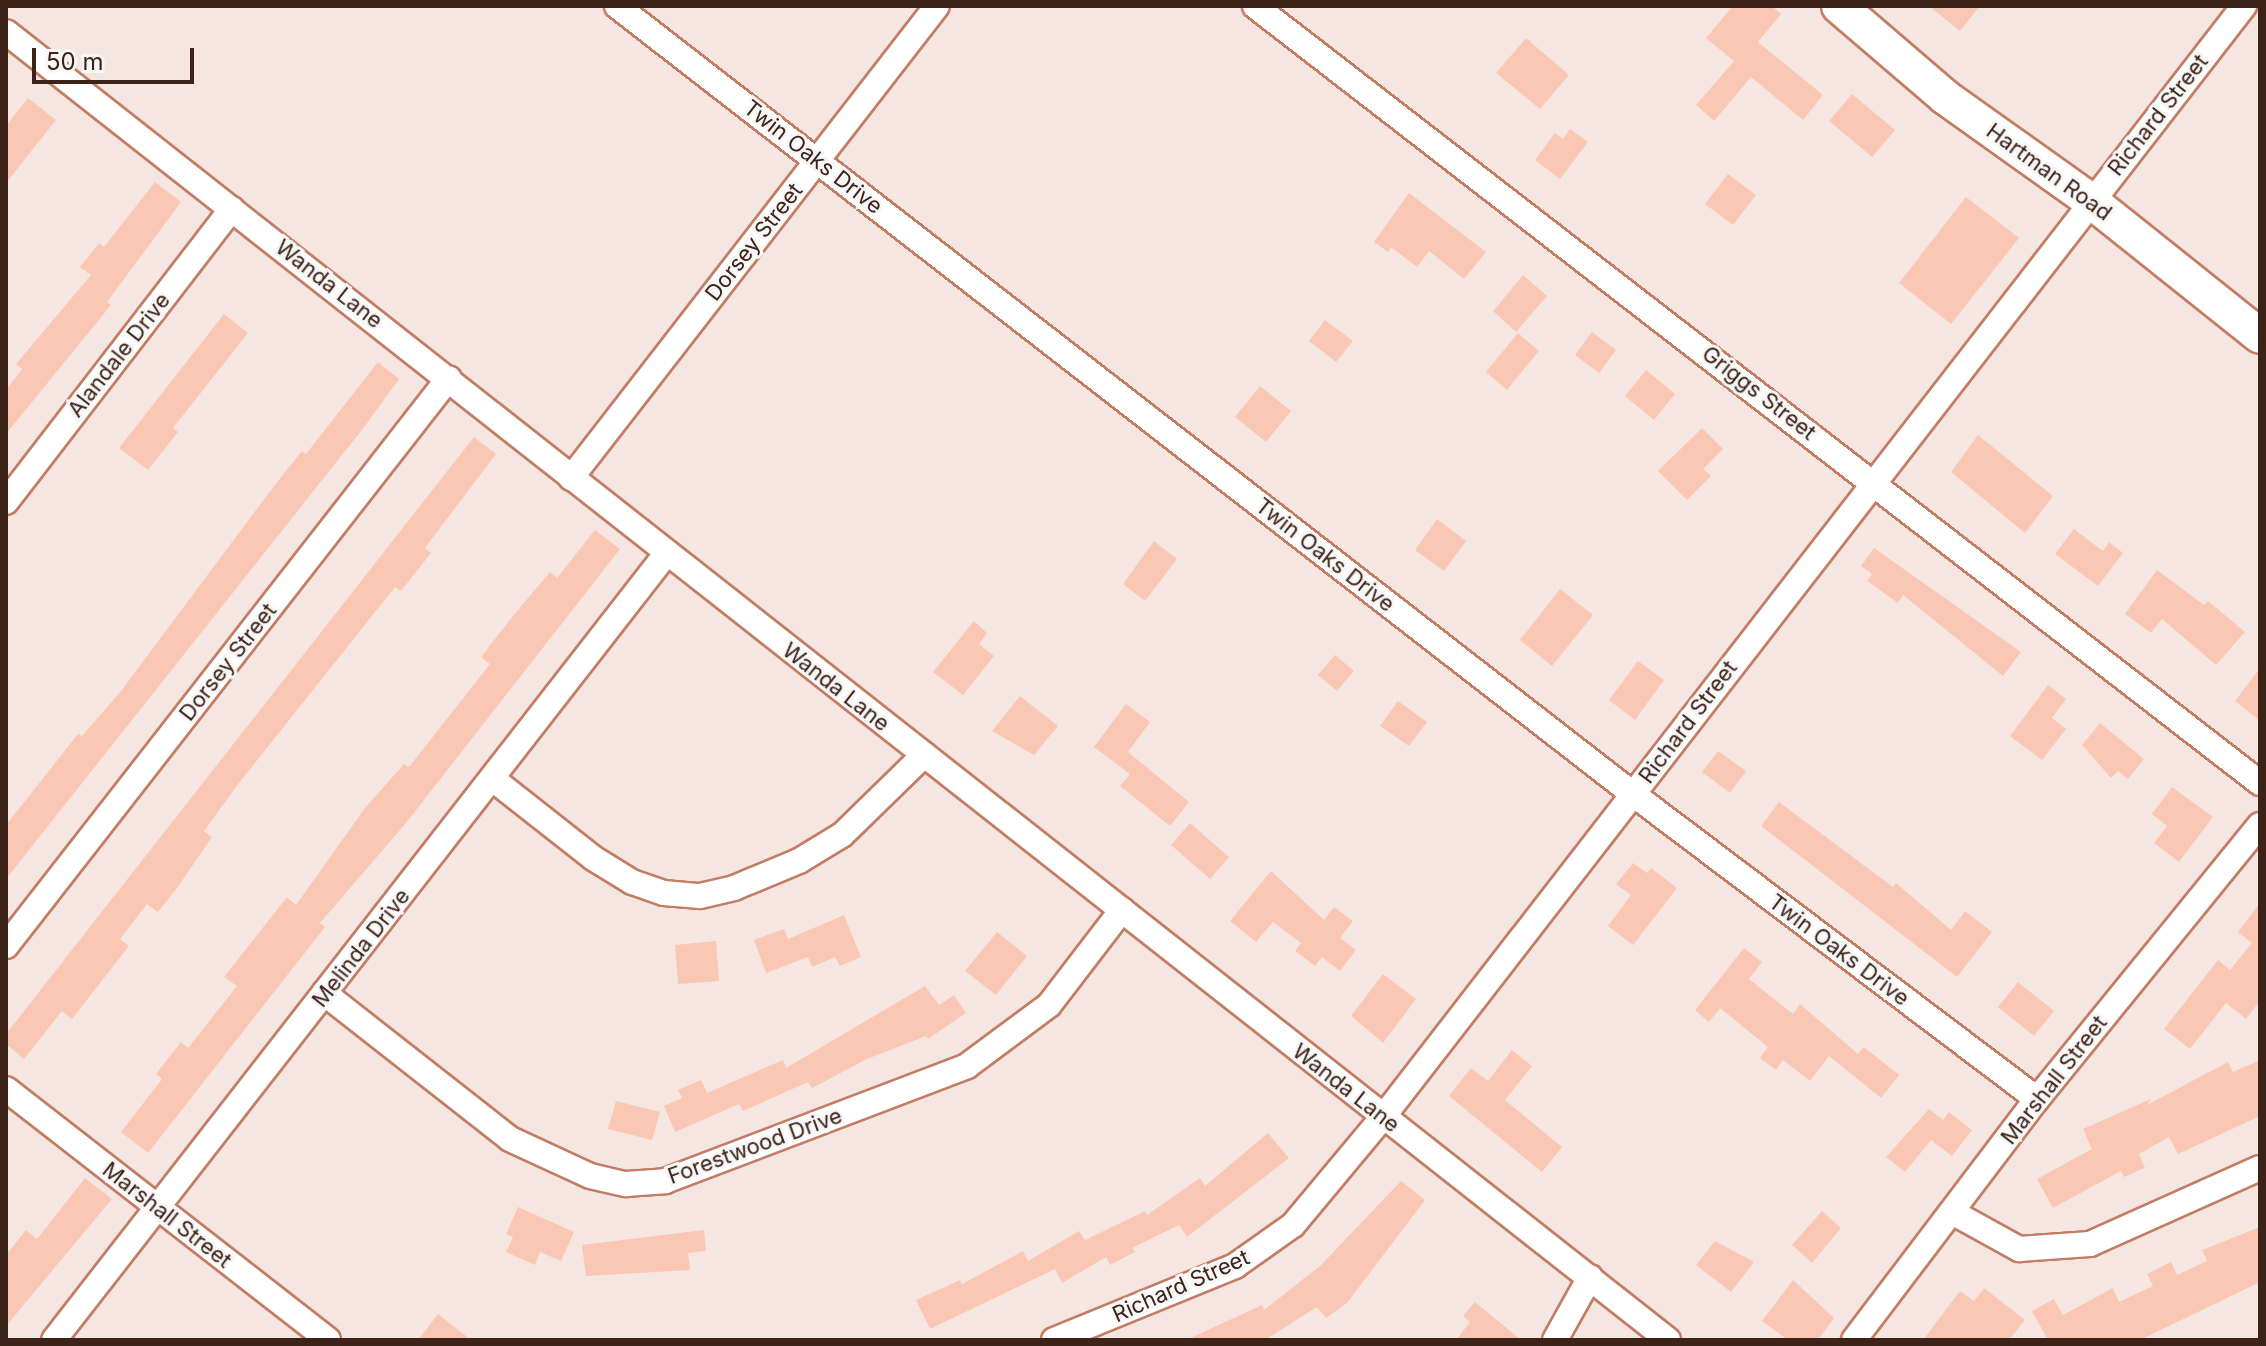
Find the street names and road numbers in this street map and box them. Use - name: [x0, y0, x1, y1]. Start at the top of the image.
- street label: Richard Street: [2102, 49, 2214, 181]
- street label: Twin Oaks Drive: [738, 95, 888, 219]
- street label: Hartman Road: [1981, 118, 2117, 226]
- street label: Dorsey Street: [700, 178, 808, 306]
- street label: Wanda Lane: [270, 234, 388, 334]
- street label: Alandale Drive: [62, 288, 176, 422]
- street label: Griggs Street: [1697, 340, 1821, 446]
- street label: Twin Oaks Drive: [1250, 493, 1400, 617]
- street label: Dorsey Street: [174, 598, 282, 726]
- street label: Wanda Lane: [777, 637, 895, 737]
- street label: Richard Street: [1633, 655, 1743, 789]
- street label: Melinda Drive: [307, 884, 415, 1012]
- street label: Twin Oaks Drive: [1764, 889, 1914, 1011]
- street label: Marshall Street: [1995, 1010, 2113, 1150]
- street label: Wanda Lane: [1287, 1038, 1405, 1138]
- street label: Forestwood Drive: [664, 1102, 846, 1190]
- street label: Marshall Street: [97, 1156, 237, 1274]
- street label: Richard Street: [1108, 1244, 1254, 1328]

